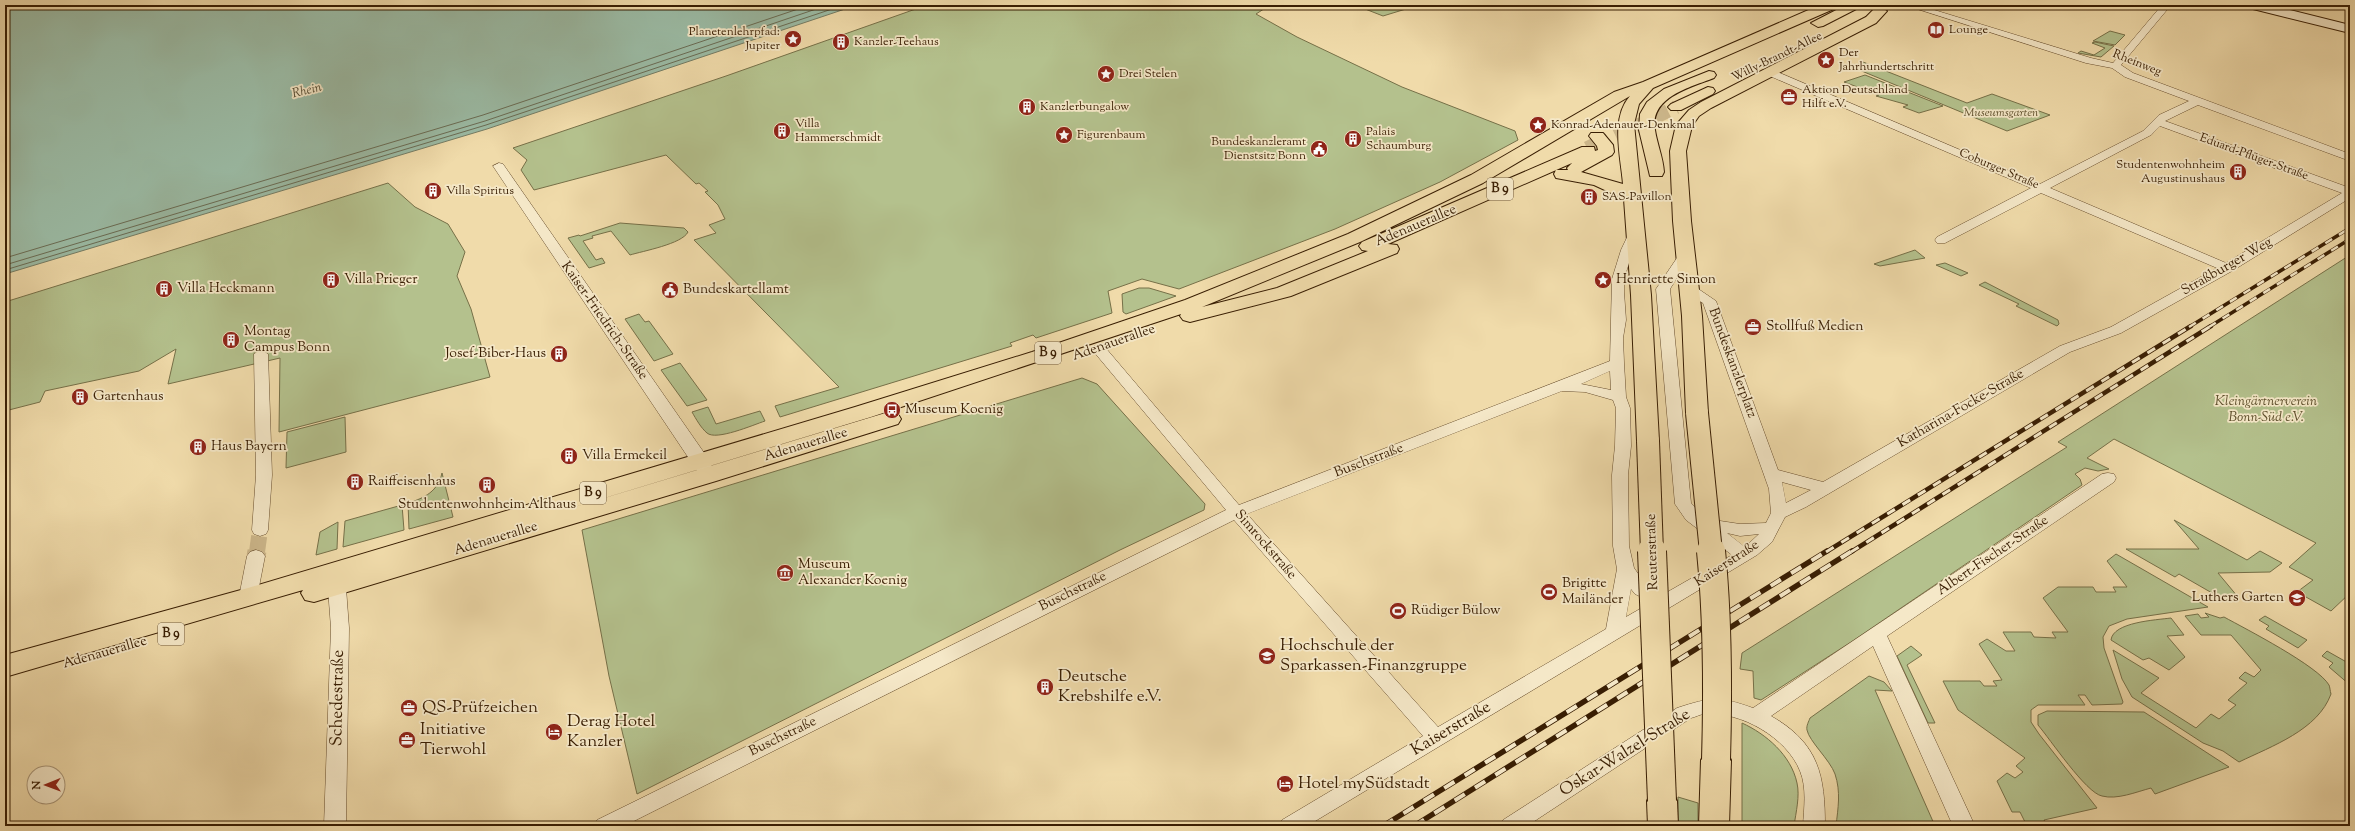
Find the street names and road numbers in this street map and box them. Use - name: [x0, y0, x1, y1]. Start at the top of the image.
- street label: Willy-Brandt-Allee: [1729, 27, 1826, 87]
- street label: Rheinweg: [2110, 45, 2164, 81]
- street label: Eduard-Pflüger-Straße: [2197, 129, 2311, 185]
- street label: Coburger Straße: [1956, 144, 2042, 194]
- road number: B 9: [1487, 178, 1513, 200]
- street label: Adenauerallee: [1372, 200, 1460, 252]
- street label: Straßburger Weg: [2178, 233, 2276, 301]
- street label: Kaiser-Friedrich-Straße: [555, 258, 653, 384]
- street label: Bundeskanzlerplatz: [1703, 305, 1761, 421]
- street label: Adenauerallee: [1070, 319, 1158, 367]
- road number: B 9: [1035, 342, 1061, 364]
- street label: Katharina-Focke-Straße: [1894, 365, 2028, 453]
- street label: Adenauerallee: [762, 423, 850, 467]
- street label: Buschstraße: [1331, 439, 1407, 483]
- road number: B 9: [580, 482, 606, 504]
- street label: Simrockstraße: [1229, 506, 1301, 584]
- street label: Albert-Fischer-Straße: [1933, 511, 2053, 601]
- street label: Reuterstraße: [1642, 513, 1664, 591]
- street label: Adenauerallee: [452, 517, 540, 561]
- street label: Kaiserstraße: [1691, 536, 1763, 592]
- street label: Buschstraße: [1036, 567, 1110, 617]
- road number: B 9: [158, 623, 184, 645]
- street label: Adenauerallee: [61, 631, 149, 675]
- street label: Schedestraße: [325, 650, 351, 746]
- street label: Kaiserstraße: [1406, 696, 1496, 762]
- street label: Oskar-Walzel-Straße: [1555, 703, 1695, 803]
- street label: Buschstraße: [746, 712, 820, 762]

